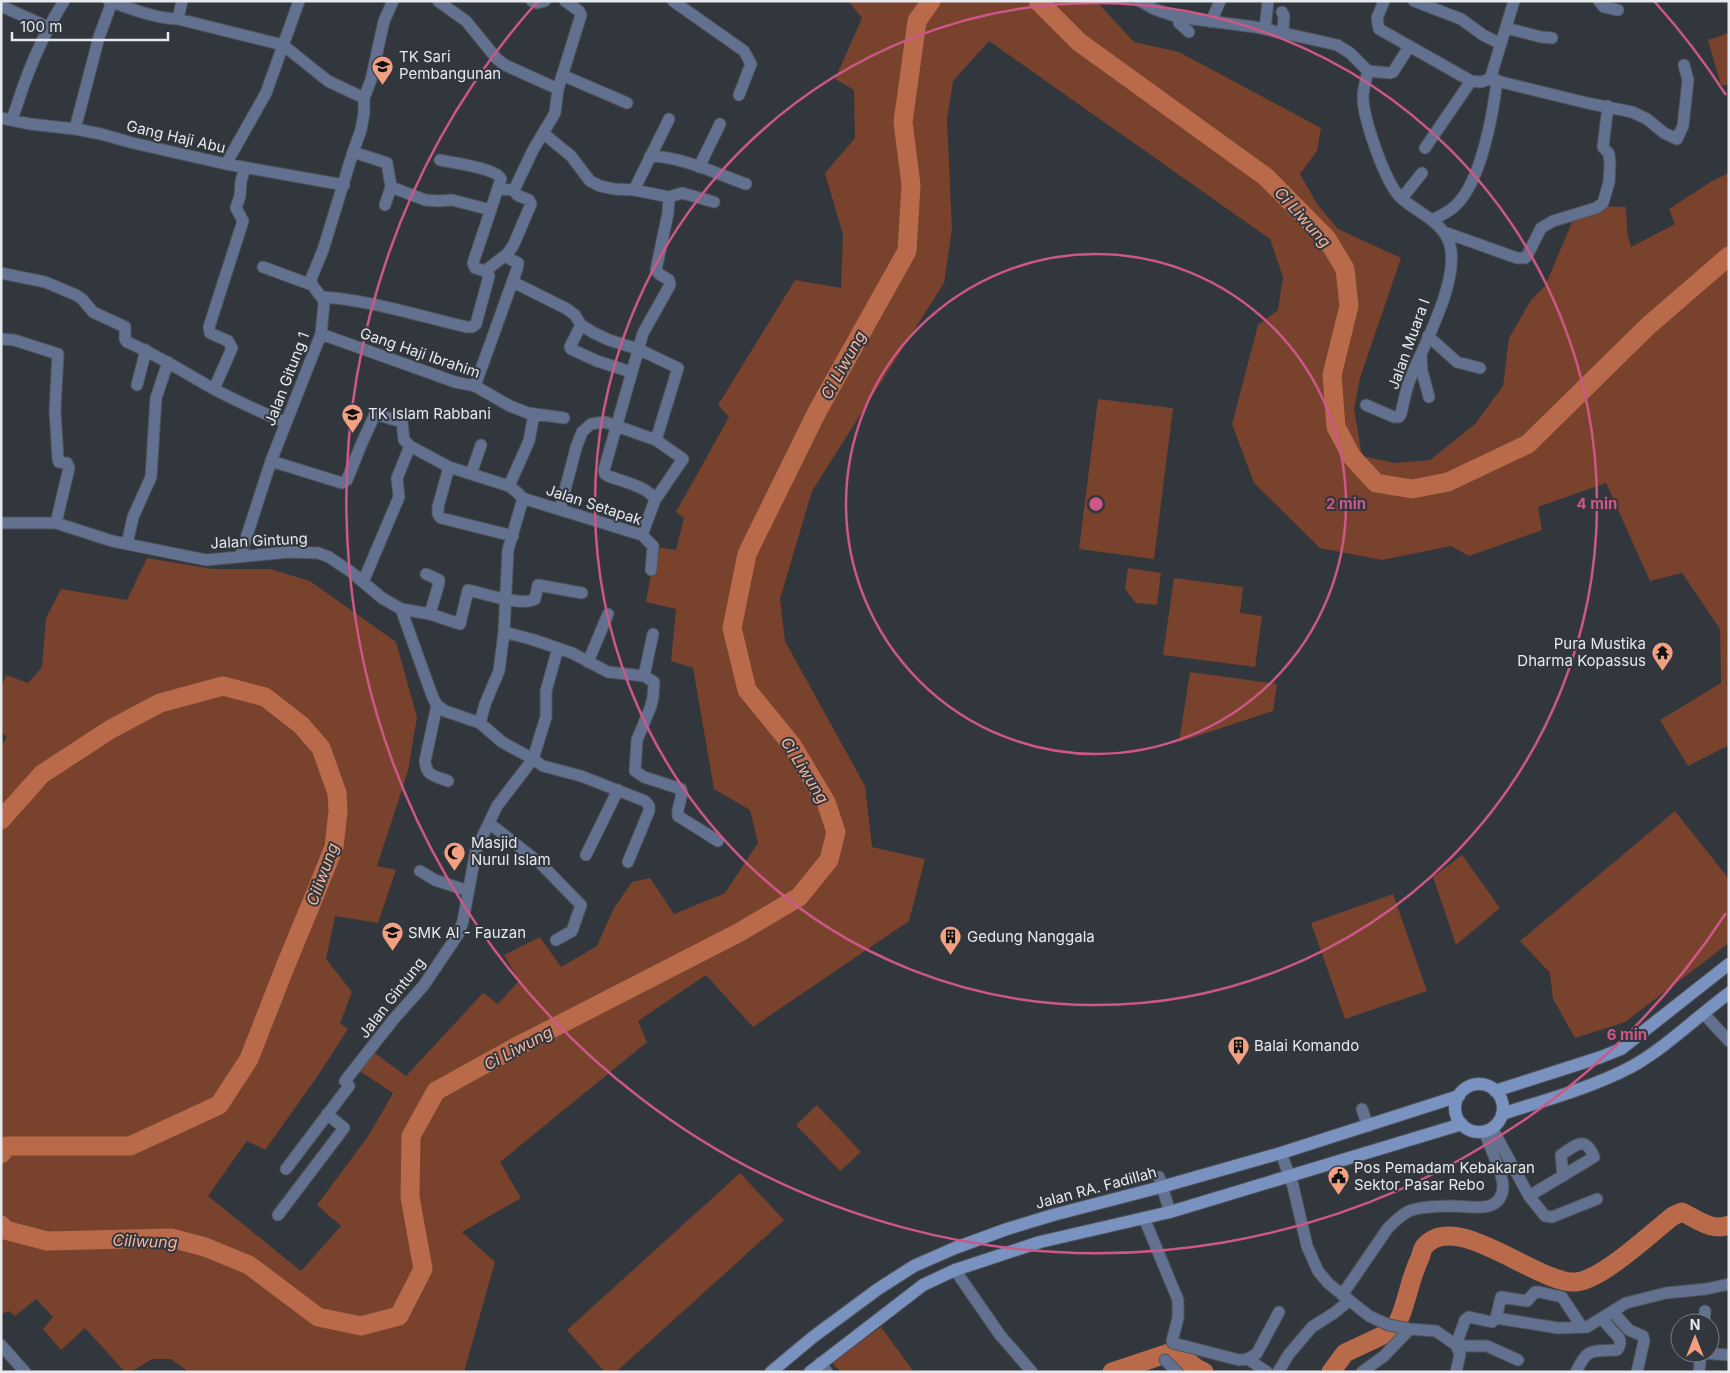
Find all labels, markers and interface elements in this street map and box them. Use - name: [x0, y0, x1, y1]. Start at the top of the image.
- scale bar: [12, 10, 169, 42]
- text: 100 m: [20, 17, 62, 36]
- place label: TK Sari Pembangunan: [399, 47, 501, 83]
- school or university icon: TK Sari Pembangunan: [371, 54, 395, 85]
- street label: Gang Haji Abu: [125, 116, 228, 157]
- water label: Ci Liwung: [1271, 183, 1336, 252]
- street label: Jalan Muara I: [1383, 296, 1434, 392]
- street label: Gang Haji Ibrahim: [358, 323, 483, 382]
- water label: Ci Liwung: [816, 327, 870, 403]
- street label: Jalan Gitung 1: [260, 329, 313, 428]
- school or university icon: TK Islam Rabbani: [340, 402, 364, 433]
- place label: TK Islam Rabbani: [368, 404, 491, 423]
- street label: Jalan Setapak: [544, 480, 645, 529]
- text: 2 min: [1326, 494, 1366, 513]
- text: 4 min: [1577, 494, 1617, 513]
- centre of rings: [1087, 495, 1105, 513]
- street label: Jalan Gintung: [210, 528, 308, 553]
- place label: Pura Mustika Dharma Kopassus: [1517, 634, 1646, 670]
- temple icon: Pura Mustika Dharma Kopassus: [1650, 641, 1674, 672]
- water label: Ci Liwung: [777, 733, 833, 807]
- place label: Masjid Nurul Islam: [471, 833, 551, 869]
- water label: Ciliwung: [301, 840, 343, 908]
- mosque icon: Masjid Nurul Islam: [443, 840, 467, 871]
- school or university icon: SMK Al - Fauzan: [380, 921, 404, 952]
- place label: SMK Al - Fauzan: [408, 923, 526, 942]
- building icon: Gedung Nanggala: [939, 925, 963, 956]
- place label: Gedung Nanggala: [967, 927, 1095, 946]
- street label: Jalan Gintung: [354, 953, 429, 1042]
- water label: Ci Liwung: [480, 1022, 556, 1074]
- text: 6 min: [1607, 1025, 1647, 1044]
- building icon: Balai Komando: [1226, 1034, 1250, 1065]
- place label: Balai Komando: [1254, 1036, 1359, 1055]
- place label: Pos Pemadam Kebakaran Sektor Pasar Rebo: [1354, 1158, 1535, 1194]
- street label: Jalan RA. Fadillah: [1033, 1162, 1159, 1213]
- public building icon: Pos Pemadam Kebakaran Sektor Pasar Rebo: [1326, 1165, 1350, 1196]
- water label: Ciliwung: [112, 1230, 178, 1252]
- north arrow: [1670, 1313, 1720, 1363]
- text: N: [1690, 1316, 1700, 1333]

